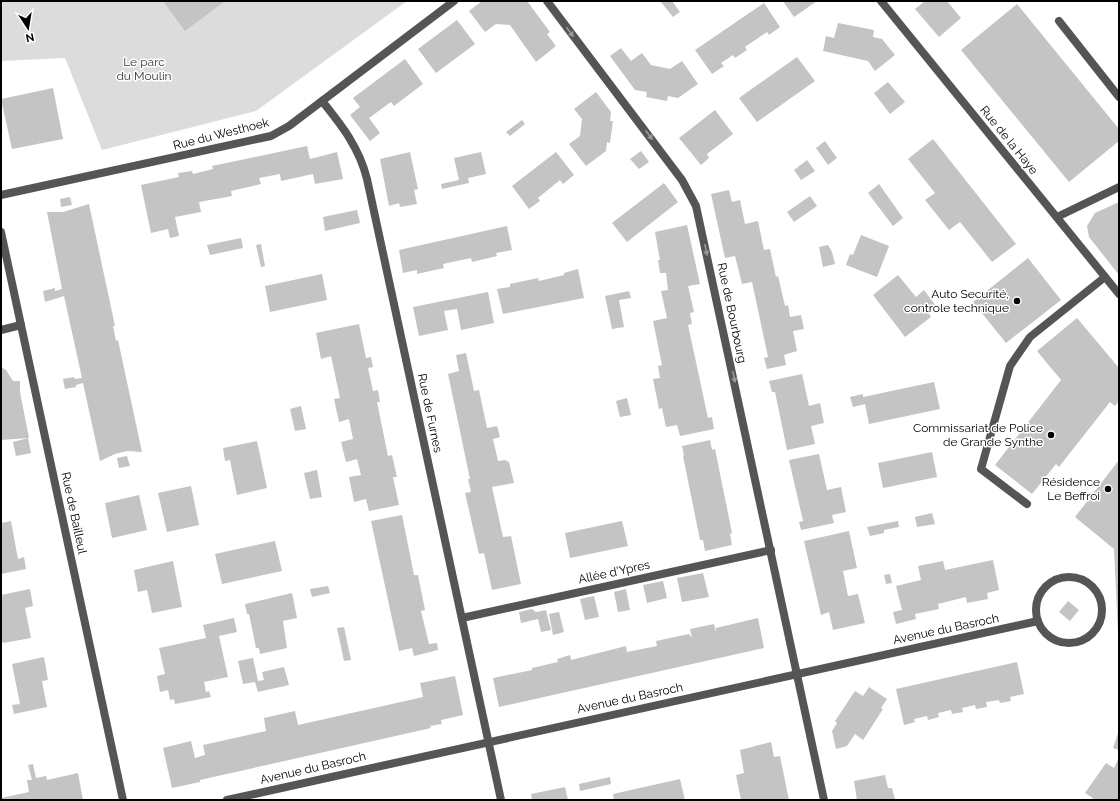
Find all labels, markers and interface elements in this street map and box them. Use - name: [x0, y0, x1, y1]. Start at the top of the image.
- north arrow: [8, 8, 48, 48]
- one-way arrow: [566, 27, 574, 37]
- text: N: [25, 30, 35, 45]
- park label: Le parc du Moulin: [116, 55, 172, 83]
- street label: Rue de la Haye: [977, 103, 1041, 177]
- street label: Rue du Westhoek: [172, 115, 271, 153]
- one-way arrow: [645, 130, 653, 141]
- one-way arrow: [704, 244, 710, 256]
- street label: Rue de Bourbourg: [715, 262, 749, 364]
- place label: Auto Securité, controle technique: [904, 287, 1009, 315]
- marker: Auto Securité, controle technique: [1012, 296, 1022, 306]
- one-way arrow: [731, 371, 737, 383]
- street label: Rue de Furnes: [415, 372, 445, 454]
- place label: Commissariat de Police de Grande Synthe: [913, 421, 1043, 449]
- marker: Commissariat de Police de Grande Synthe: [1046, 430, 1056, 440]
- street label: Rue de Bailleul: [58, 471, 90, 556]
- place label: Résidence Le Beffroi: [1042, 475, 1100, 503]
- marker: Résidence Le Beffroi: [1103, 484, 1113, 494]
- street label: Allée d'Ypres: [577, 558, 651, 586]
- street label: Avenue du Basroch: [892, 611, 1000, 647]
- street label: Avenue du Basroch: [576, 680, 684, 716]
- street label: Avenue du Basroch: [259, 749, 367, 787]

